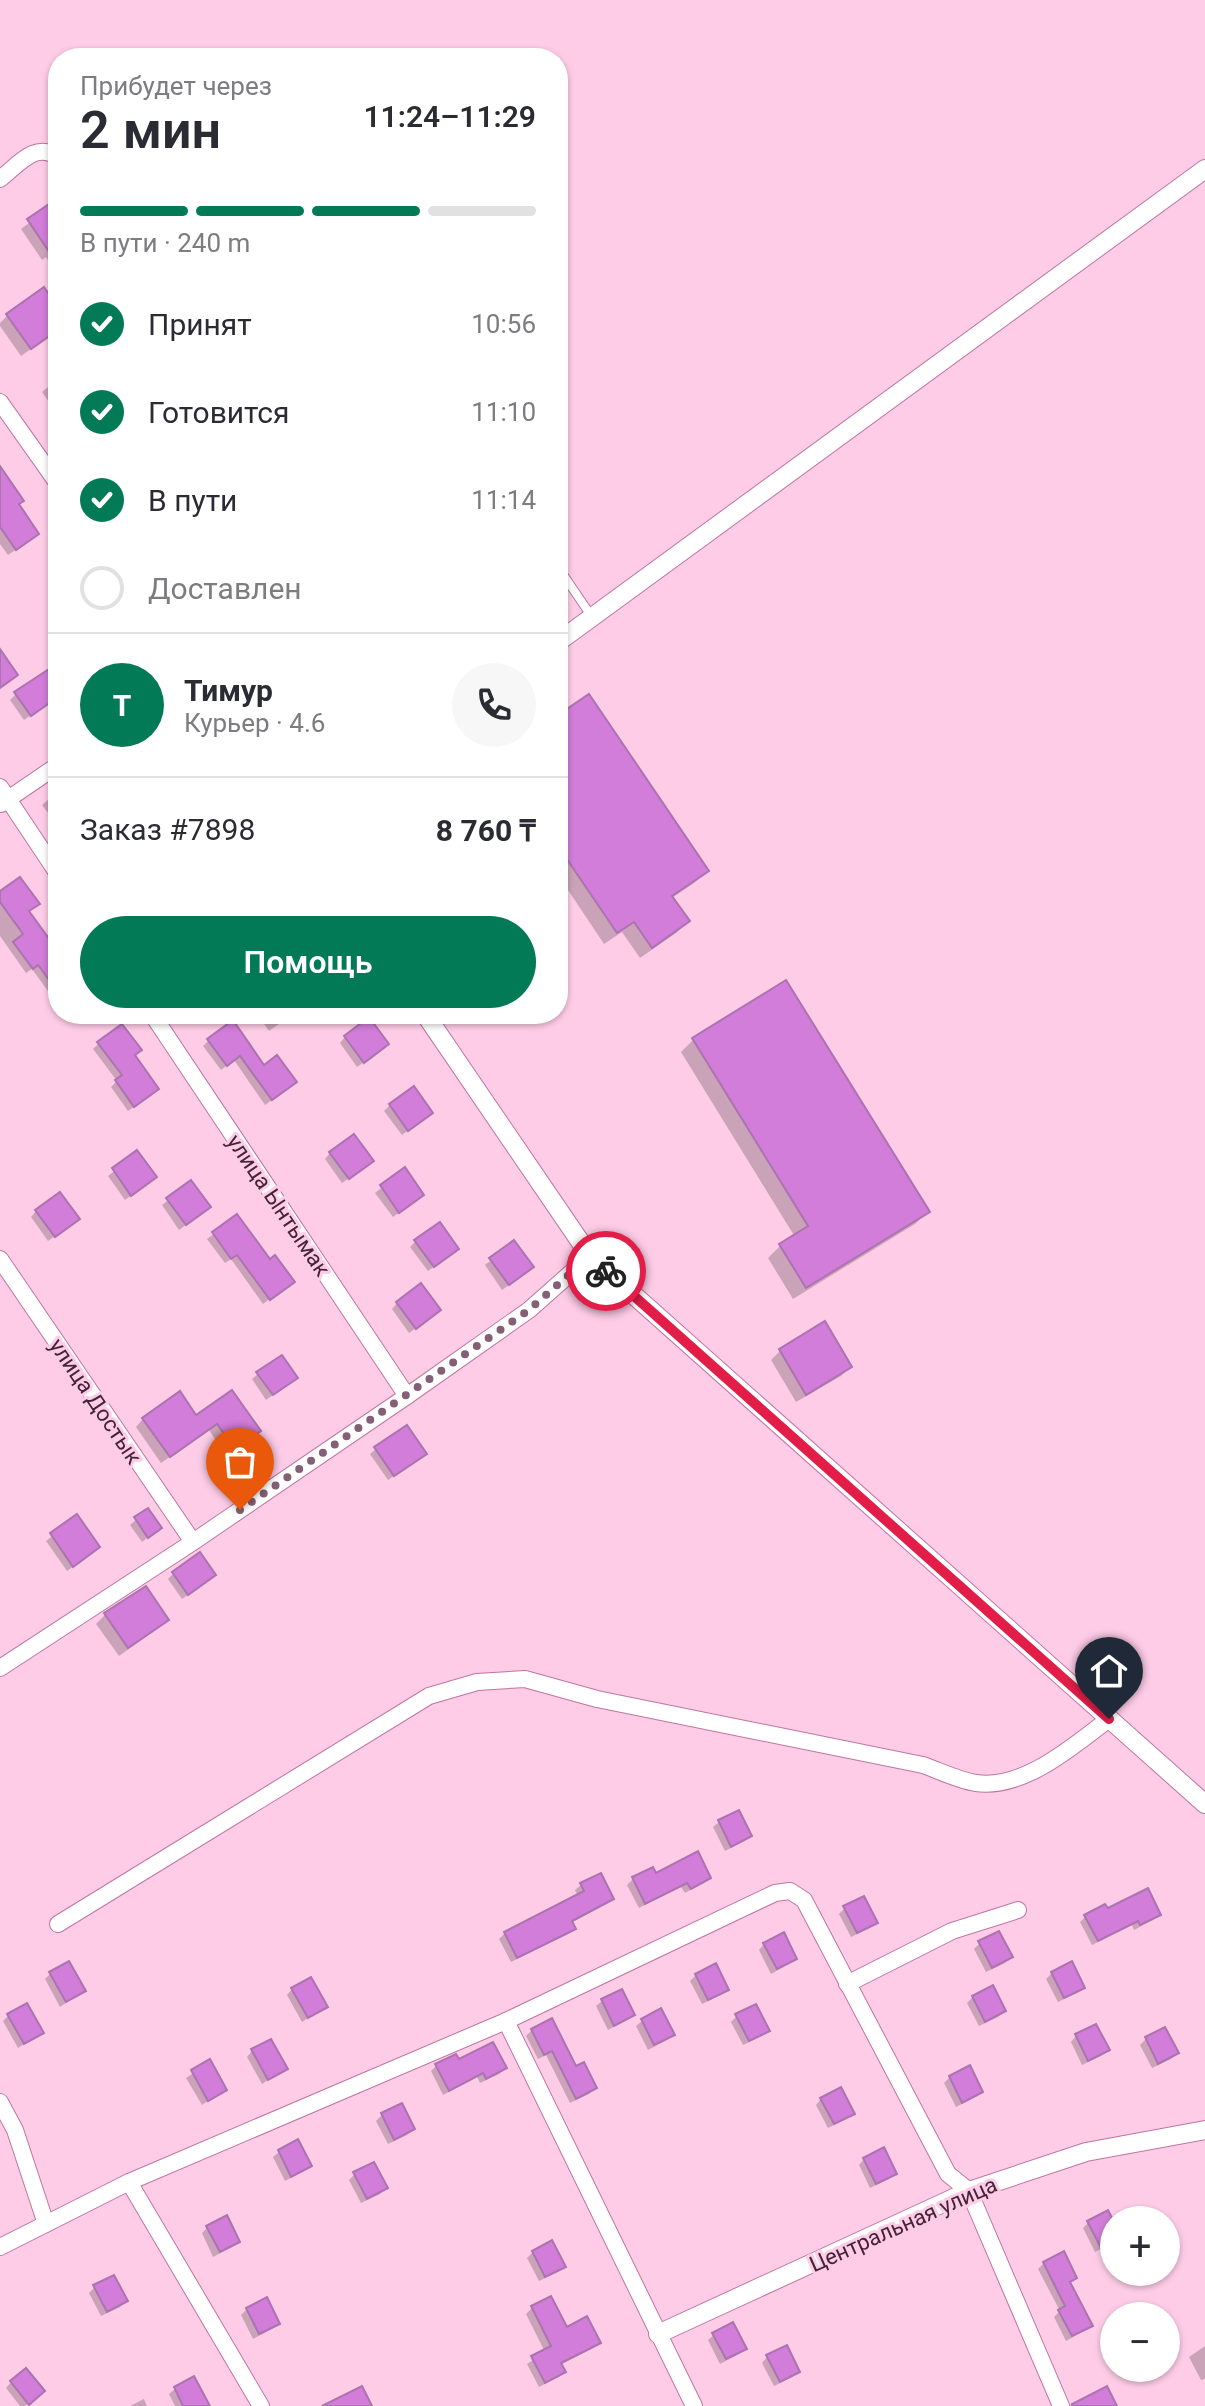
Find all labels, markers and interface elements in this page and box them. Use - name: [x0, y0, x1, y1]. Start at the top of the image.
- text: Прибудет через: [80, 71, 272, 101]
- text: 11:24–11:29: [363, 99, 536, 134]
- text: 2 мин: [80, 100, 221, 161]
- text: В пути · 240 m: [80, 228, 250, 258]
- icon: check: [80, 302, 124, 346]
- text: Принят: [148, 307, 252, 342]
- text: 10:56: [471, 309, 536, 339]
- icon: check: [80, 390, 124, 434]
- text: Готовится: [148, 395, 290, 430]
- text: 11:10: [471, 397, 536, 427]
- icon: check: [80, 478, 124, 522]
- text: В пути: [148, 483, 237, 518]
- text: 11:14: [471, 485, 536, 515]
- text: Доставлен: [148, 571, 302, 606]
- button: phone: [452, 663, 536, 747]
- text: Тимур: [184, 673, 273, 708]
- text: Т: [113, 688, 131, 723]
- text: Курьер · 4.6: [184, 708, 325, 738]
- text: Заказ #7898: [80, 812, 255, 847]
- text: 8 760 ₸: [436, 813, 536, 848]
- button: Помощь: [80, 916, 536, 1008]
- street label: улица Ынтымак: [222, 1130, 335, 1281]
- courier: [566, 1231, 646, 1311]
- icon: bike: [584, 1249, 628, 1293]
- street label: улица Достык: [44, 1334, 147, 1469]
- pin: [206, 1428, 274, 1510]
- icon: bag: [218, 1440, 262, 1484]
- pin: [1075, 1637, 1143, 1719]
- icon: home: [1087, 1649, 1131, 1693]
- street label: Центральная улица: [806, 2172, 1001, 2277]
- map controls: [1100, 2206, 1180, 2382]
- button: +: [1100, 2206, 1180, 2286]
- button: −: [1100, 2302, 1180, 2382]

